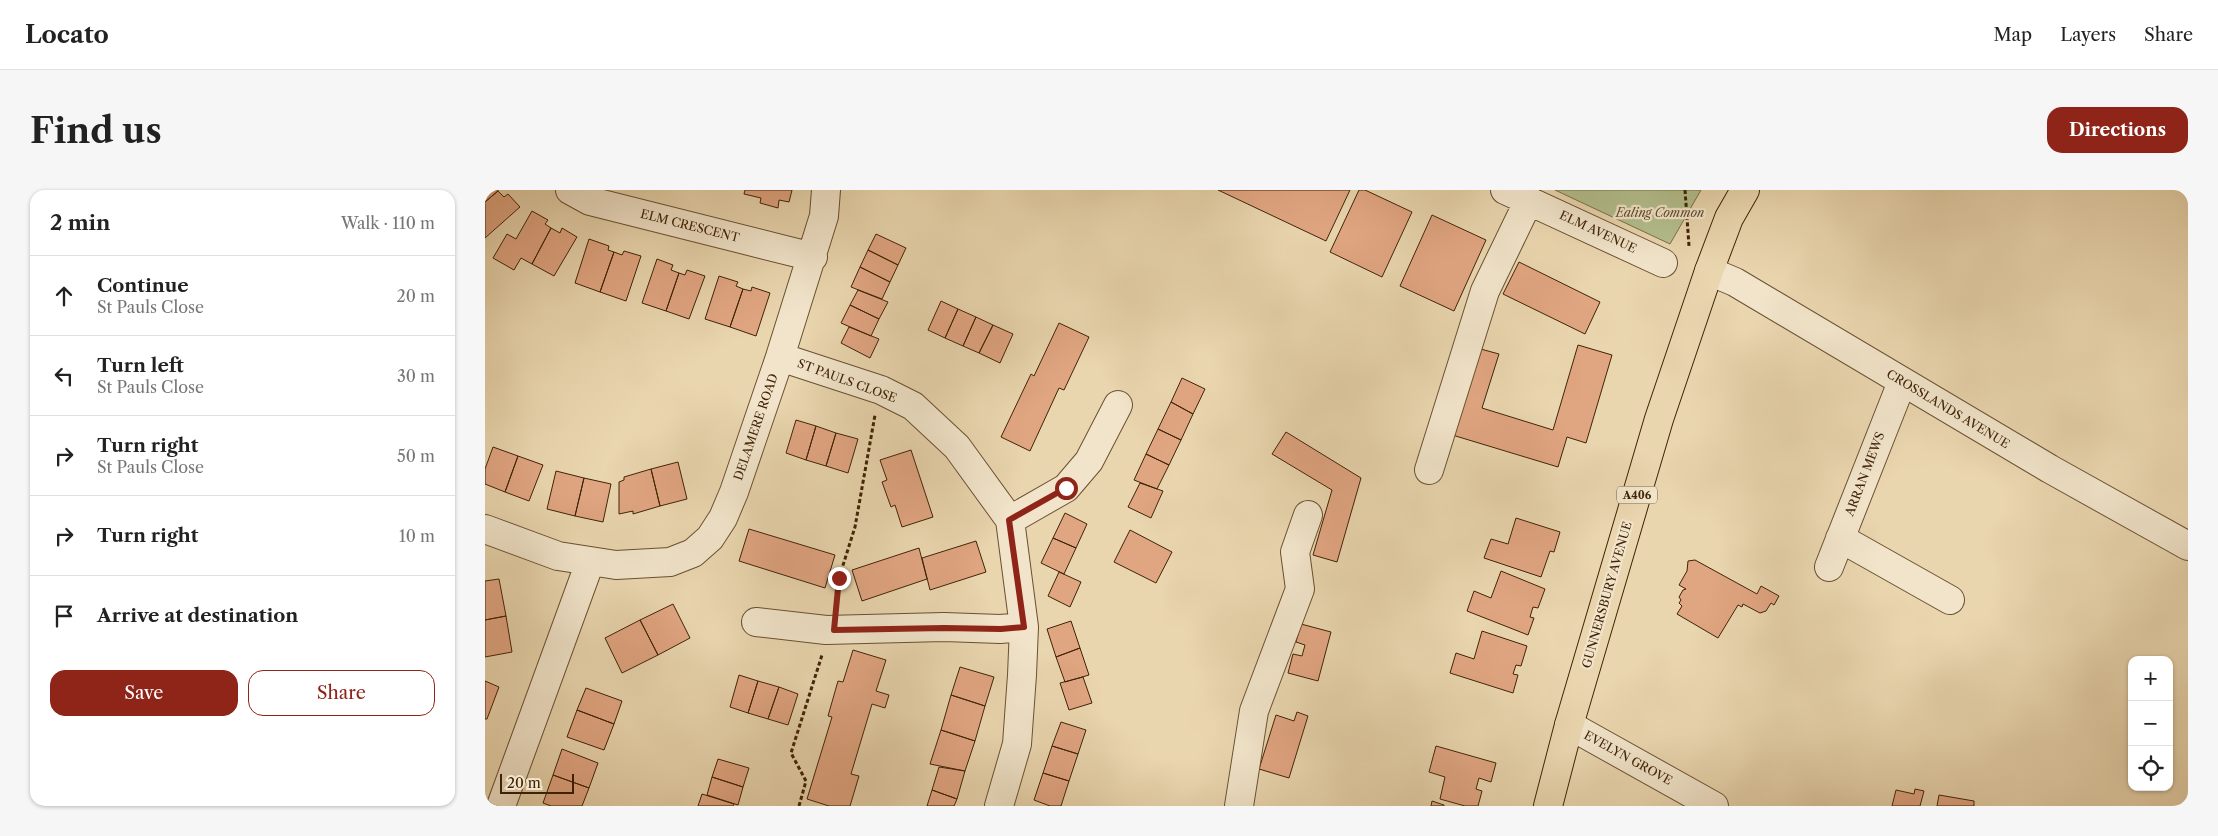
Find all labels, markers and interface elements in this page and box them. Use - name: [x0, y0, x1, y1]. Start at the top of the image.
- text: Locato: [25, 20, 109, 49]
- text: Map: [1994, 24, 2032, 46]
- text: Layers: [2060, 24, 2116, 46]
- text: Share: [2144, 24, 2193, 46]
- button: Directions: [2047, 107, 2188, 153]
- text: Find us: [30, 109, 162, 152]
- park label: Ealing Common: [1615, 205, 1704, 220]
- street label: ELM CRESCENT: [639, 206, 741, 245]
- street label: ELM AVENUE: [1557, 207, 1639, 256]
- text: 2 min: [50, 210, 110, 235]
- text: Walk · 110 m: [341, 213, 435, 233]
- text: Continue: [97, 274, 189, 297]
- icon: ahead: [50, 282, 78, 310]
- text: 20 m: [396, 286, 435, 306]
- text: St Pauls Close: [97, 297, 204, 317]
- text: Turn left: [97, 354, 184, 377]
- street label: ST PAULS CLOSE: [795, 356, 899, 405]
- icon: left: [50, 362, 78, 390]
- text: 30 m: [397, 366, 435, 386]
- street label: CROSSLANDS AVENUE: [1884, 366, 2012, 451]
- street label: DELAMERE ROAD: [730, 371, 781, 482]
- text: St Pauls Close: [97, 377, 204, 397]
- street label: ARRAN MEWS: [1841, 430, 1887, 519]
- text: Turn right: [97, 434, 198, 457]
- icon: right: [50, 442, 78, 470]
- text: 50 m: [397, 446, 435, 466]
- text: St Pauls Close: [97, 457, 204, 477]
- route start: [1055, 477, 1078, 500]
- road number: A406: [1617, 486, 1657, 504]
- street label: GUNNERSBURY AVENUE: [1578, 520, 1635, 670]
- icon: right: [50, 522, 78, 550]
- text: Turn right: [97, 524, 198, 547]
- text: 10 m: [399, 526, 435, 546]
- route end: [828, 567, 851, 590]
- icon: arrive: [50, 602, 78, 630]
- text: Arrive at destination: [97, 604, 298, 627]
- map controls: [2128, 656, 2173, 791]
- button: +: [2128, 656, 2173, 701]
- button: Save: [50, 670, 238, 716]
- button: Share: [248, 670, 435, 716]
- button: −: [2128, 701, 2173, 746]
- street label: EVELYN GROVE: [1582, 727, 1675, 788]
- button: locate: [2128, 746, 2173, 791]
- scale bar: [500, 771, 574, 794]
- text: 20 m: [507, 774, 541, 792]

